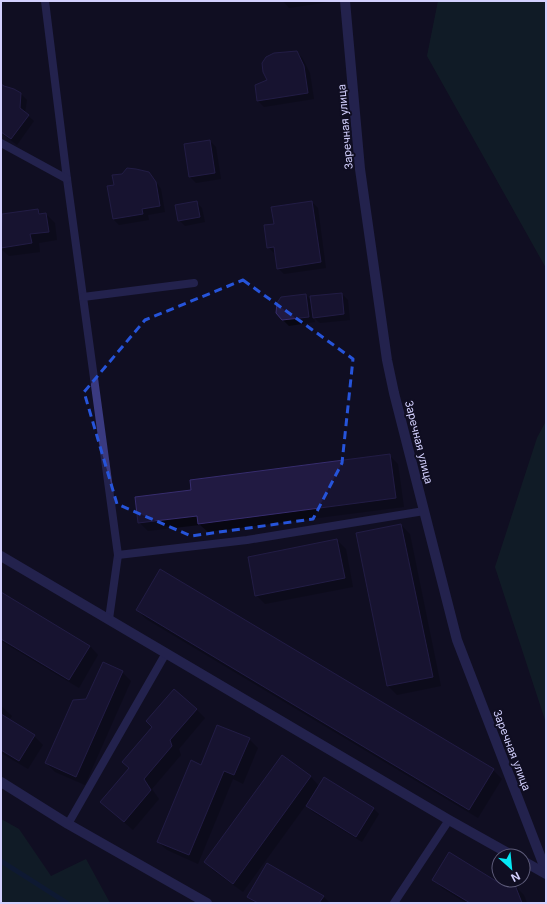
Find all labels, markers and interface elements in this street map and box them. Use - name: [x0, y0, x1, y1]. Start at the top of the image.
- street label: Заречная улица: [334, 84, 356, 170]
- street label: Заречная улица: [402, 399, 436, 485]
- street label: Заречная улица: [490, 707, 534, 793]
- north arrow: [491, 848, 531, 888]
- text: N: [509, 869, 522, 885]

